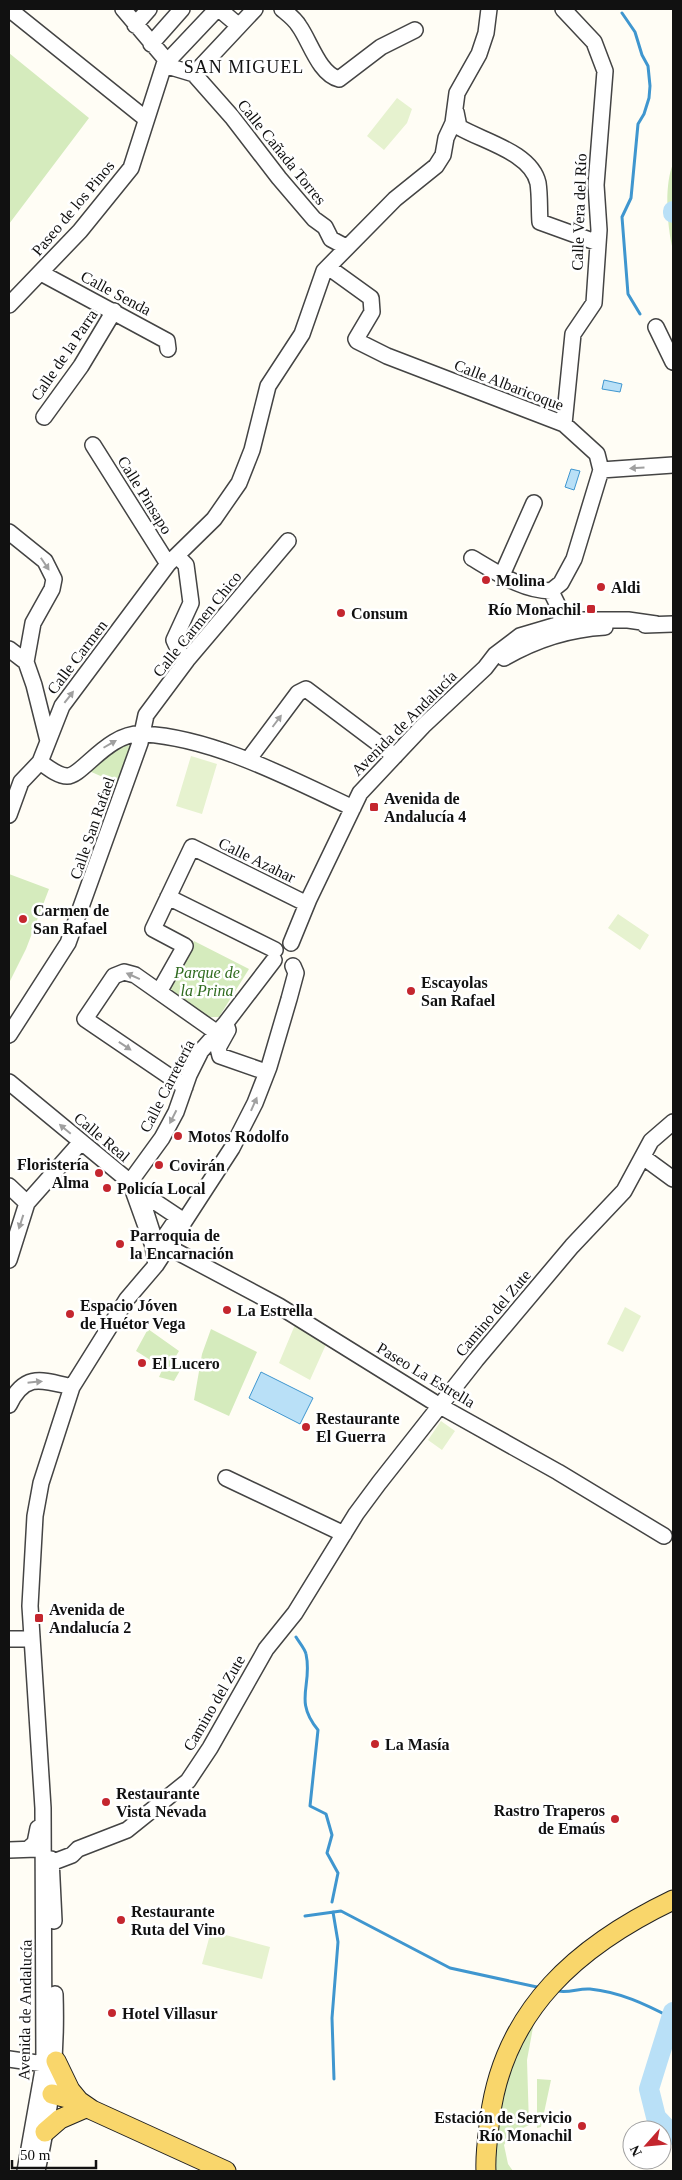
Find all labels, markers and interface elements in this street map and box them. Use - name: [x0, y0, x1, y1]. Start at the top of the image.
- district label: SAN MIGUEL: [184, 57, 304, 77]
- street label: Calle Cañada Torres: [234, 96, 330, 208]
- street label: Calle Vera del Río: [568, 153, 590, 271]
- street label: Paseo de los Pinos: [28, 157, 118, 259]
- street label: Calle Senda: [78, 267, 154, 319]
- street label: Calle de la Parra: [27, 306, 101, 404]
- street label: Calle Albaricoque: [451, 356, 566, 415]
- street label: Calle Pinsapo: [114, 453, 176, 538]
- one-way arrow: [629, 464, 645, 472]
- one-way arrow: [40, 557, 50, 571]
- street label: Calle Carmen Chico: [149, 568, 245, 680]
- place label: Molina: [496, 572, 545, 589]
- marker: Molina: [480, 574, 492, 586]
- place label: Aldi: [611, 579, 641, 596]
- marker: Aldi: [595, 581, 607, 593]
- place label: Río Monachil: [488, 601, 582, 618]
- marker: Río Monachil: [585, 603, 597, 615]
- place label: Consum: [351, 605, 409, 622]
- marker: Consum: [335, 607, 347, 619]
- street label: Calle Carmen: [44, 617, 110, 697]
- street label: Avenida de Andalucía: [348, 667, 460, 779]
- one-way arrow: [64, 690, 74, 704]
- one-way arrow: [272, 714, 282, 728]
- one-way arrow: [103, 740, 116, 749]
- street label: Calle San Rafael: [66, 774, 118, 882]
- place label: Avenida de Andalucía 4: [384, 790, 466, 825]
- marker: Avenida de Andalucía 4: [368, 801, 380, 813]
- street label: Calle Azahar: [216, 834, 299, 886]
- place label: Carmen de San Rafael: [33, 902, 109, 937]
- marker: Carmen de San Rafael: [17, 913, 29, 925]
- park label: Parque de la Prina: [173, 964, 240, 999]
- one-way arrow: [126, 971, 140, 979]
- place label: Escayolas San Rafael: [421, 974, 496, 1009]
- marker: Escayolas San Rafael: [405, 985, 417, 997]
- street label: Calle Carretería: [136, 1037, 198, 1135]
- one-way arrow: [118, 1041, 132, 1051]
- one-way arrow: [250, 1097, 258, 1111]
- street label: Calle Real: [71, 1109, 134, 1165]
- one-way arrow: [169, 1109, 177, 1124]
- one-way arrow: [59, 1124, 71, 1135]
- place label: Motos Rodolfo: [188, 1128, 289, 1145]
- marker: Motos Rodolfo: [172, 1130, 184, 1142]
- place label: Floristería Alma: [17, 1156, 89, 1191]
- place label: Covirán: [169, 1157, 225, 1174]
- marker: Covirán: [153, 1159, 165, 1171]
- marker: Floristería Alma: [93, 1167, 105, 1179]
- place label: Policía Local: [117, 1180, 206, 1197]
- marker: Policía Local: [101, 1182, 113, 1194]
- one-way arrow: [17, 1215, 24, 1230]
- place label: Parroquia de la Encarnación: [130, 1227, 234, 1262]
- marker: Parroquia de la Encarnación: [114, 1238, 126, 1250]
- street label: Camino del Zute: [452, 1266, 534, 1360]
- place label: Espacio Jóven de Huétor Vega: [80, 1297, 185, 1333]
- place label: La Estrella: [237, 1302, 313, 1319]
- marker: La Estrella: [221, 1304, 233, 1316]
- marker: Espacio Jóven de Huétor Vega: [64, 1308, 76, 1320]
- street label: Paseo La Estrella: [374, 1339, 478, 1411]
- place label: El Lucero: [152, 1355, 220, 1372]
- marker: El Lucero: [136, 1357, 148, 1369]
- one-way arrow: [27, 1378, 43, 1386]
- place label: Restaurante El Guerra: [316, 1410, 400, 1445]
- marker: Restaurante El Guerra: [300, 1421, 312, 1433]
- place label: Avenida de Andalucía 2: [49, 1601, 131, 1636]
- marker: Avenida de Andalucía 2: [33, 1612, 45, 1624]
- street label: Camino del Zute: [180, 1652, 248, 1754]
- place label: La Masía: [385, 1736, 449, 1753]
- marker: La Masía: [369, 1738, 381, 1750]
- place label: Restaurante Vista Nevada: [116, 1785, 207, 1820]
- marker: Restaurante Vista Nevada: [100, 1796, 112, 1808]
- place label: Rastro Traperos de Emaús: [494, 1802, 605, 1837]
- marker: Rastro Traperos de Emaús: [609, 1813, 621, 1825]
- place label: Restaurante Ruta del Vino: [131, 1903, 225, 1938]
- marker: Restaurante Ruta del Vino: [115, 1914, 127, 1926]
- street label: Avenida de Andalucía: [15, 1939, 35, 2081]
- place label: Hotel Villasur: [122, 2005, 218, 2022]
- marker: Hotel Villasur: [106, 2007, 118, 2019]
- place label: Estación de Servicio Río Monachil: [434, 2109, 573, 2144]
- marker: Estación de Servicio Río Monachil: [576, 2120, 588, 2132]
- north arrow: [622, 2120, 672, 2170]
- scale bar: [12, 2138, 96, 2170]
- text: N: [627, 2143, 645, 2159]
- text: 50 m: [20, 2147, 51, 2163]

